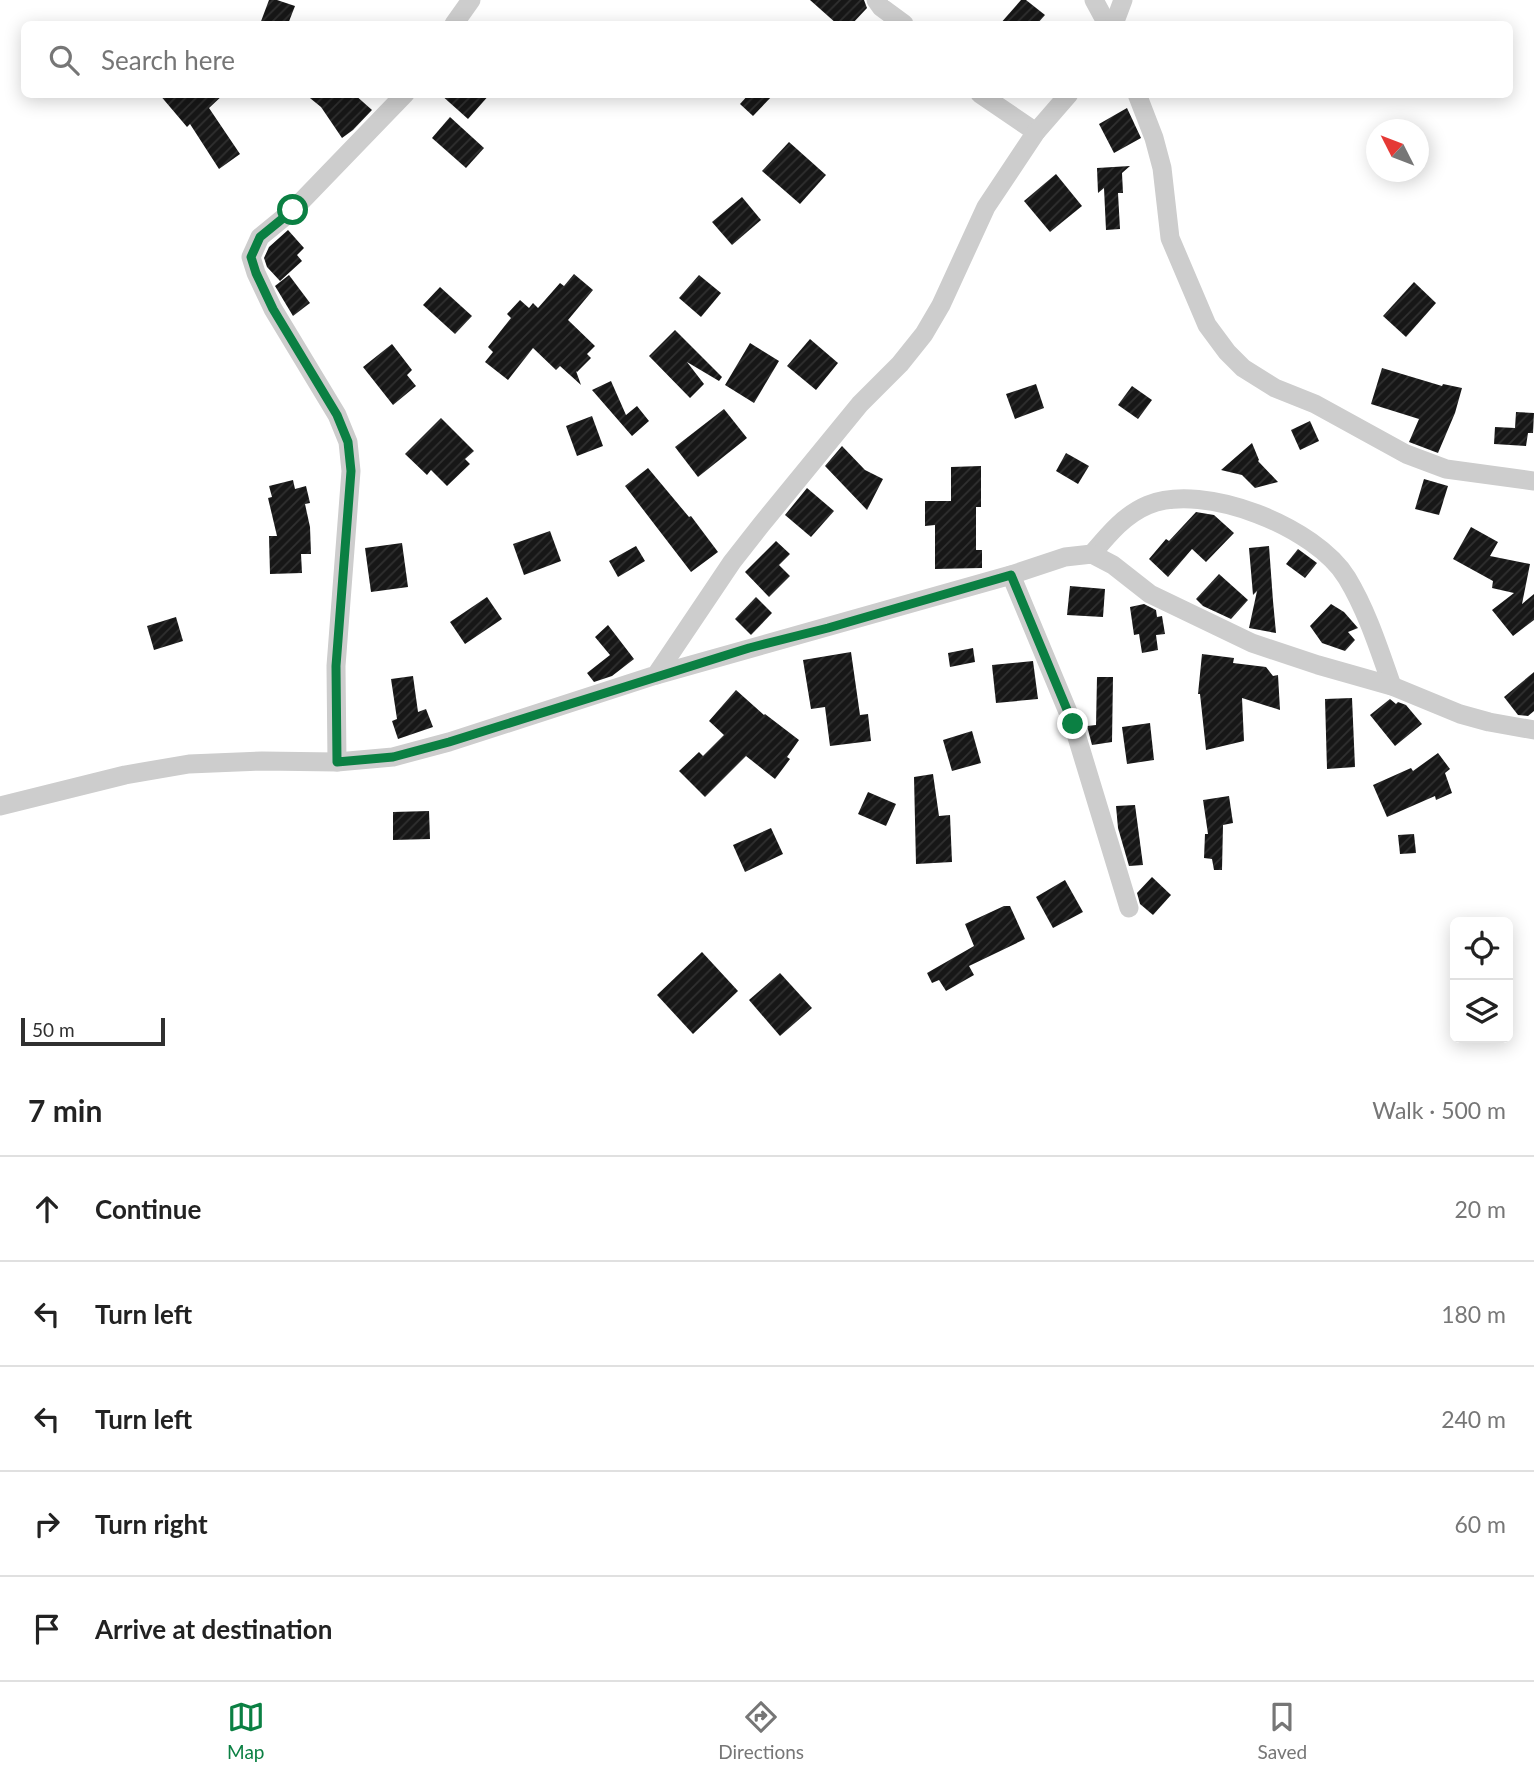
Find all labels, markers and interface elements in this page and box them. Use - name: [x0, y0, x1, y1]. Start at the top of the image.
- search box: [21, 21, 1513, 98]
- icon: search: [45, 41, 83, 79]
- text: Search here: [101, 44, 235, 76]
- north arrow: [1366, 119, 1429, 182]
- route start: [277, 194, 308, 225]
- route end: [1057, 708, 1088, 739]
- map controls: [1450, 917, 1513, 1043]
- button: locate: [1450, 917, 1513, 980]
- button: layers: [1450, 980, 1513, 1043]
- scale bar: [21, 1015, 164, 1047]
- text: 50 m: [32, 1018, 75, 1041]
- text: 7 min: [28, 1092, 102, 1128]
- text: Walk · 500 m: [1372, 1096, 1506, 1124]
- icon: ahead: [28, 1190, 66, 1228]
- text: Continue: [95, 1193, 201, 1225]
- text: 20 m: [1455, 1195, 1506, 1223]
- icon: left: [28, 1295, 66, 1333]
- text: Turn left: [95, 1298, 192, 1330]
- text: 180 m: [1441, 1300, 1506, 1328]
- icon: left: [28, 1400, 66, 1438]
- text: Turn left: [95, 1403, 192, 1435]
- text: 240 m: [1441, 1405, 1506, 1433]
- icon: right: [28, 1505, 66, 1543]
- text: Turn right: [95, 1508, 208, 1540]
- text: 60 m: [1455, 1510, 1506, 1538]
- icon: arrive: [28, 1610, 66, 1648]
- text: Arrive at destination: [95, 1613, 332, 1645]
- tab: Map: [227, 1698, 265, 1763]
- tab: Directions: [718, 1698, 804, 1763]
- tab: Saved: [1258, 1698, 1307, 1763]

